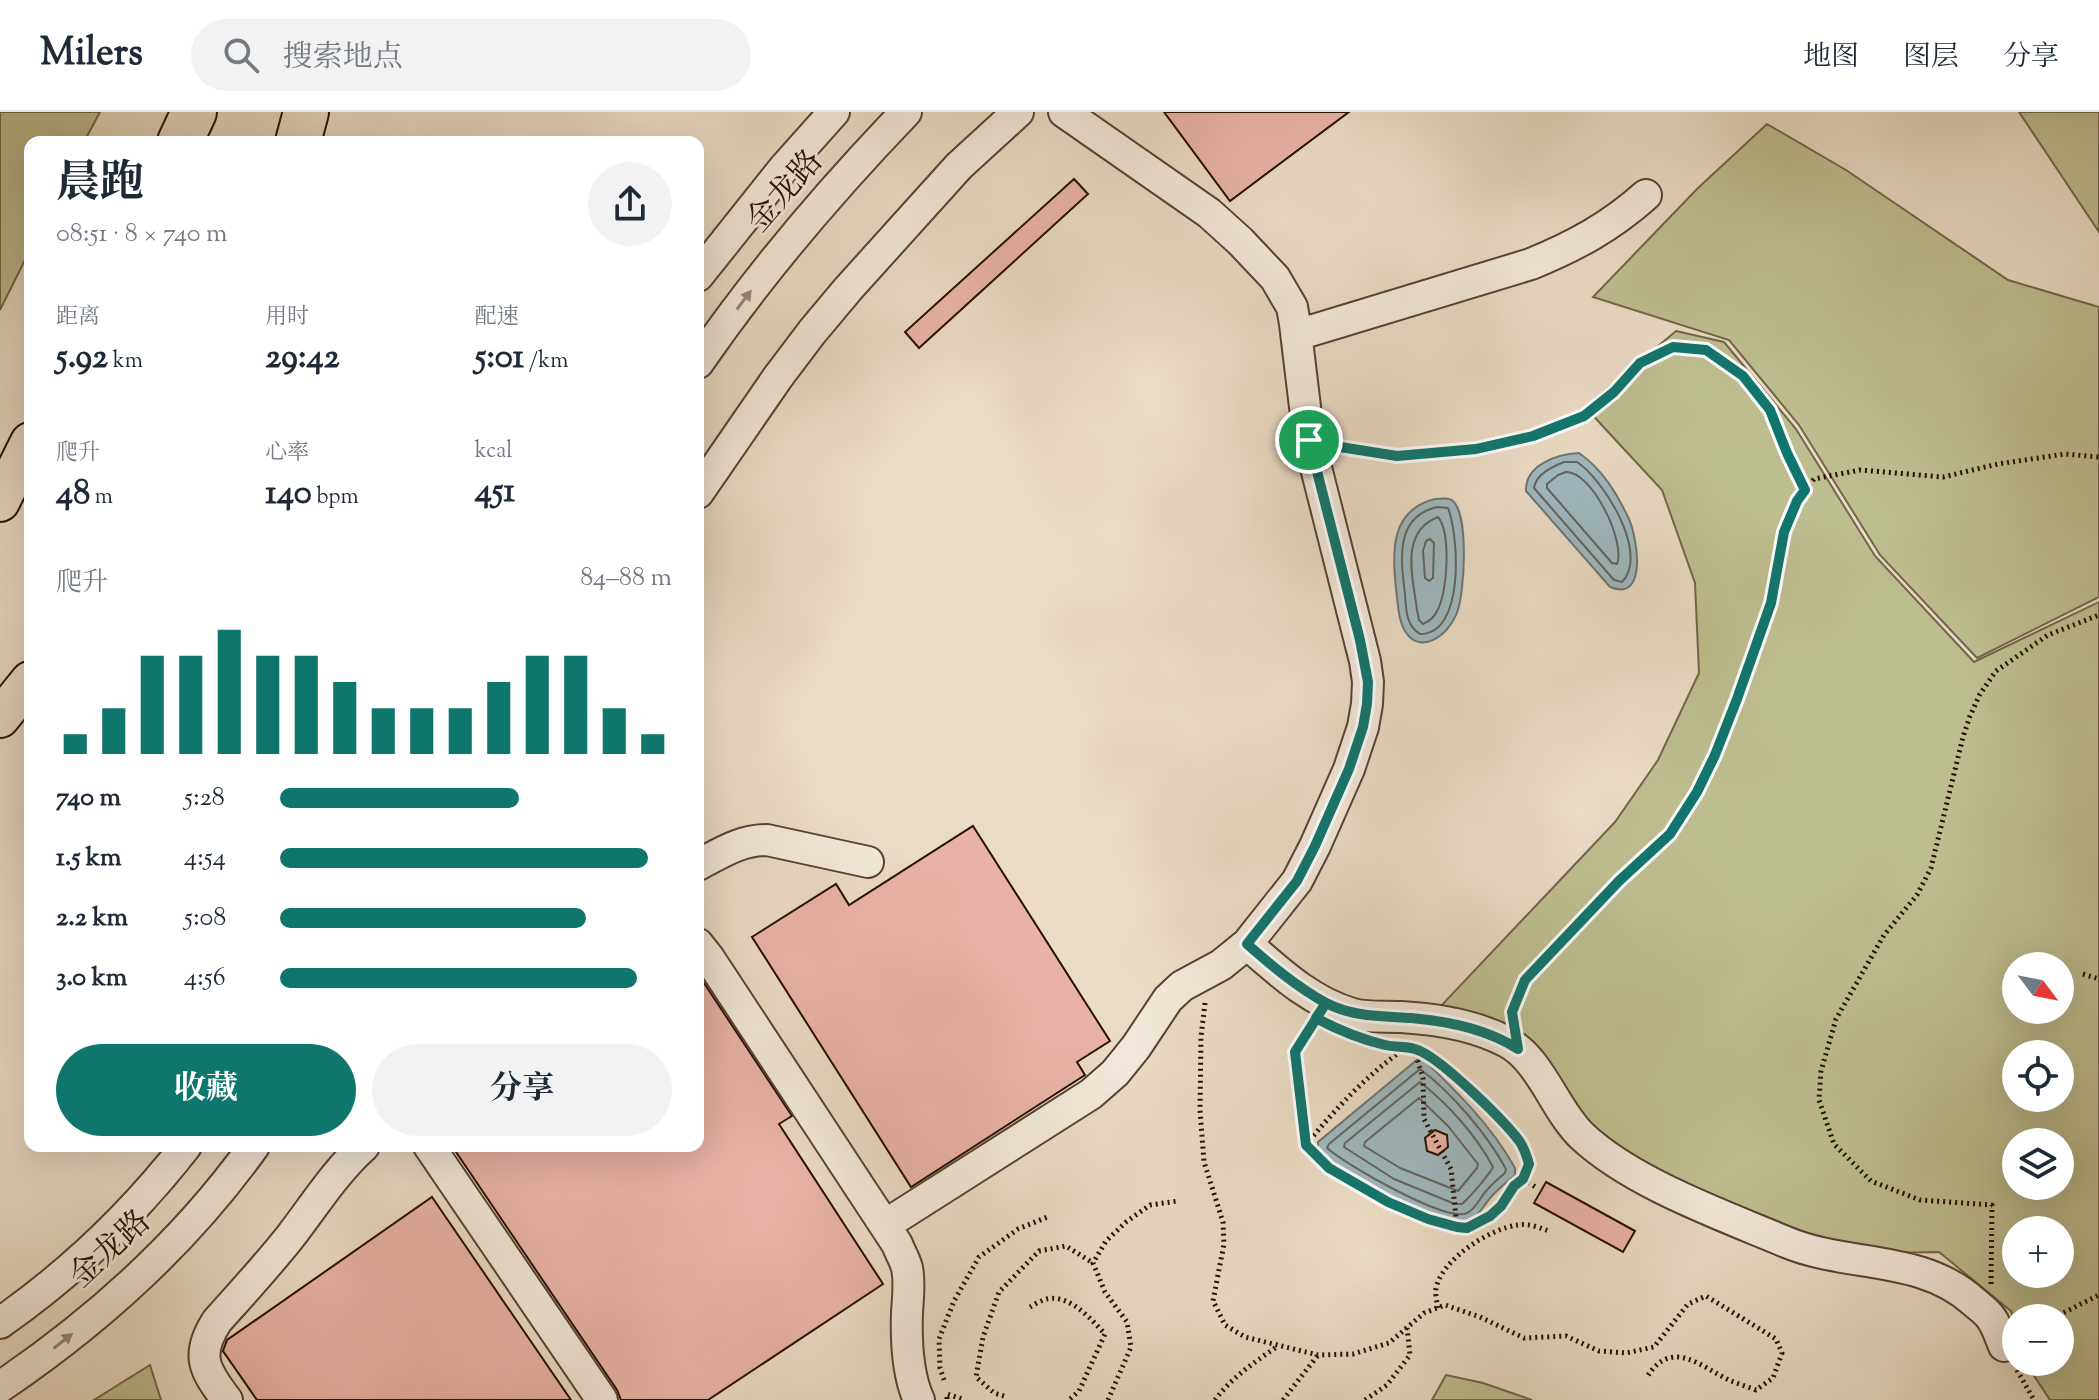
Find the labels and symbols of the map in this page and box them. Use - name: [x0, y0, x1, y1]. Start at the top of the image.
- street label: 金龙路: [737, 141, 835, 243]
- one-way arrow: [735, 289, 752, 310]
- pin: [1275, 406, 1343, 474]
- north arrow: [2002, 952, 2074, 1024]
- street label: 金龙路: [60, 1200, 162, 1300]
- one-way arrow: [53, 1333, 73, 1349]

